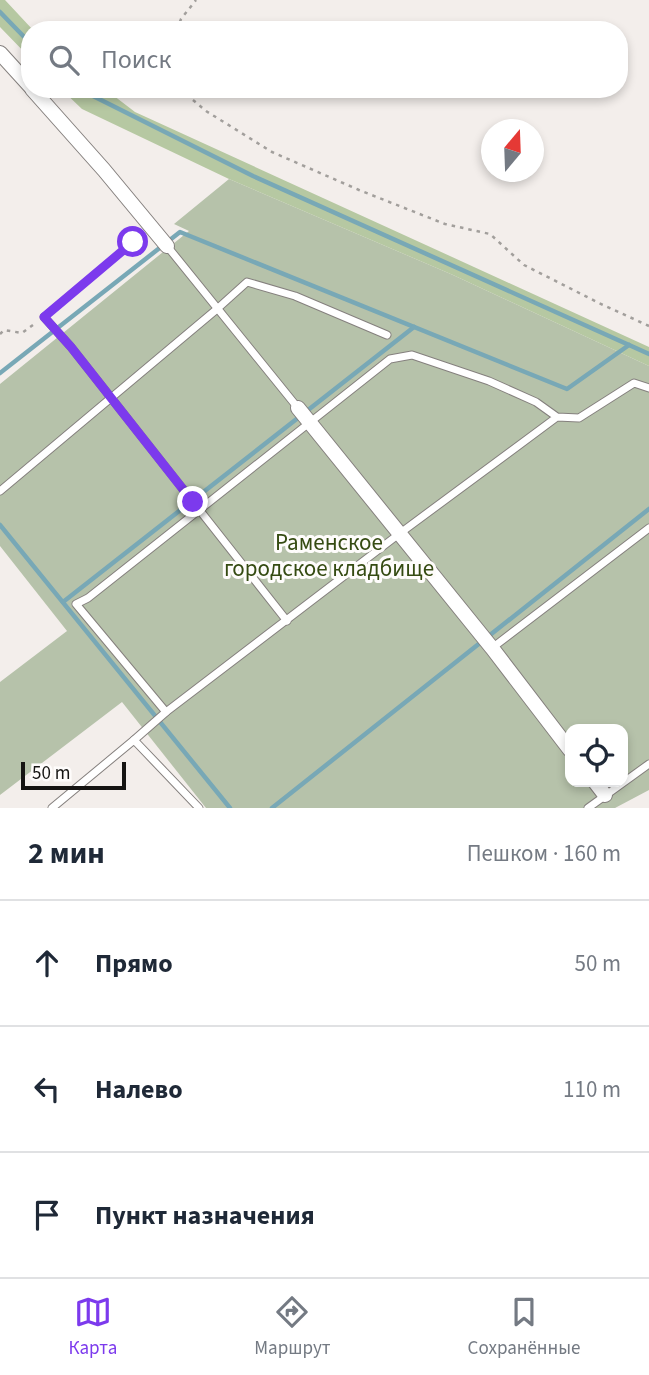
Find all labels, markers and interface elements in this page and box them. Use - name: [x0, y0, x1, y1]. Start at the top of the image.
- search box: [21, 21, 628, 98]
- icon: search: [45, 41, 83, 79]
- text: Поиск: [101, 41, 171, 78]
- north arrow: [481, 119, 544, 182]
- route start: [117, 226, 148, 257]
- route end: [177, 486, 208, 517]
- park label: Раменское городское кладбище: [224, 526, 434, 585]
- map controls: [565, 724, 628, 787]
- button: locate: [565, 724, 628, 787]
- scale bar: [21, 759, 126, 791]
- text: 50 m: [32, 760, 70, 787]
- text: 2 мин: [28, 832, 105, 875]
- text: Пешком · 160 m: [467, 837, 621, 870]
- icon: ahead: [28, 944, 66, 982]
- text: Прямо: [95, 945, 173, 982]
- text: 50 m: [574, 947, 621, 980]
- icon: left: [28, 1070, 66, 1108]
- text: Налево: [95, 1071, 183, 1108]
- text: 110 m: [563, 1073, 621, 1106]
- icon: arrive: [28, 1196, 66, 1234]
- text: Пункт назначения: [95, 1197, 315, 1234]
- tab: Карта: [69, 1293, 117, 1362]
- tab: Маршрут: [254, 1293, 331, 1362]
- tab: Сохранённые: [468, 1293, 580, 1362]

